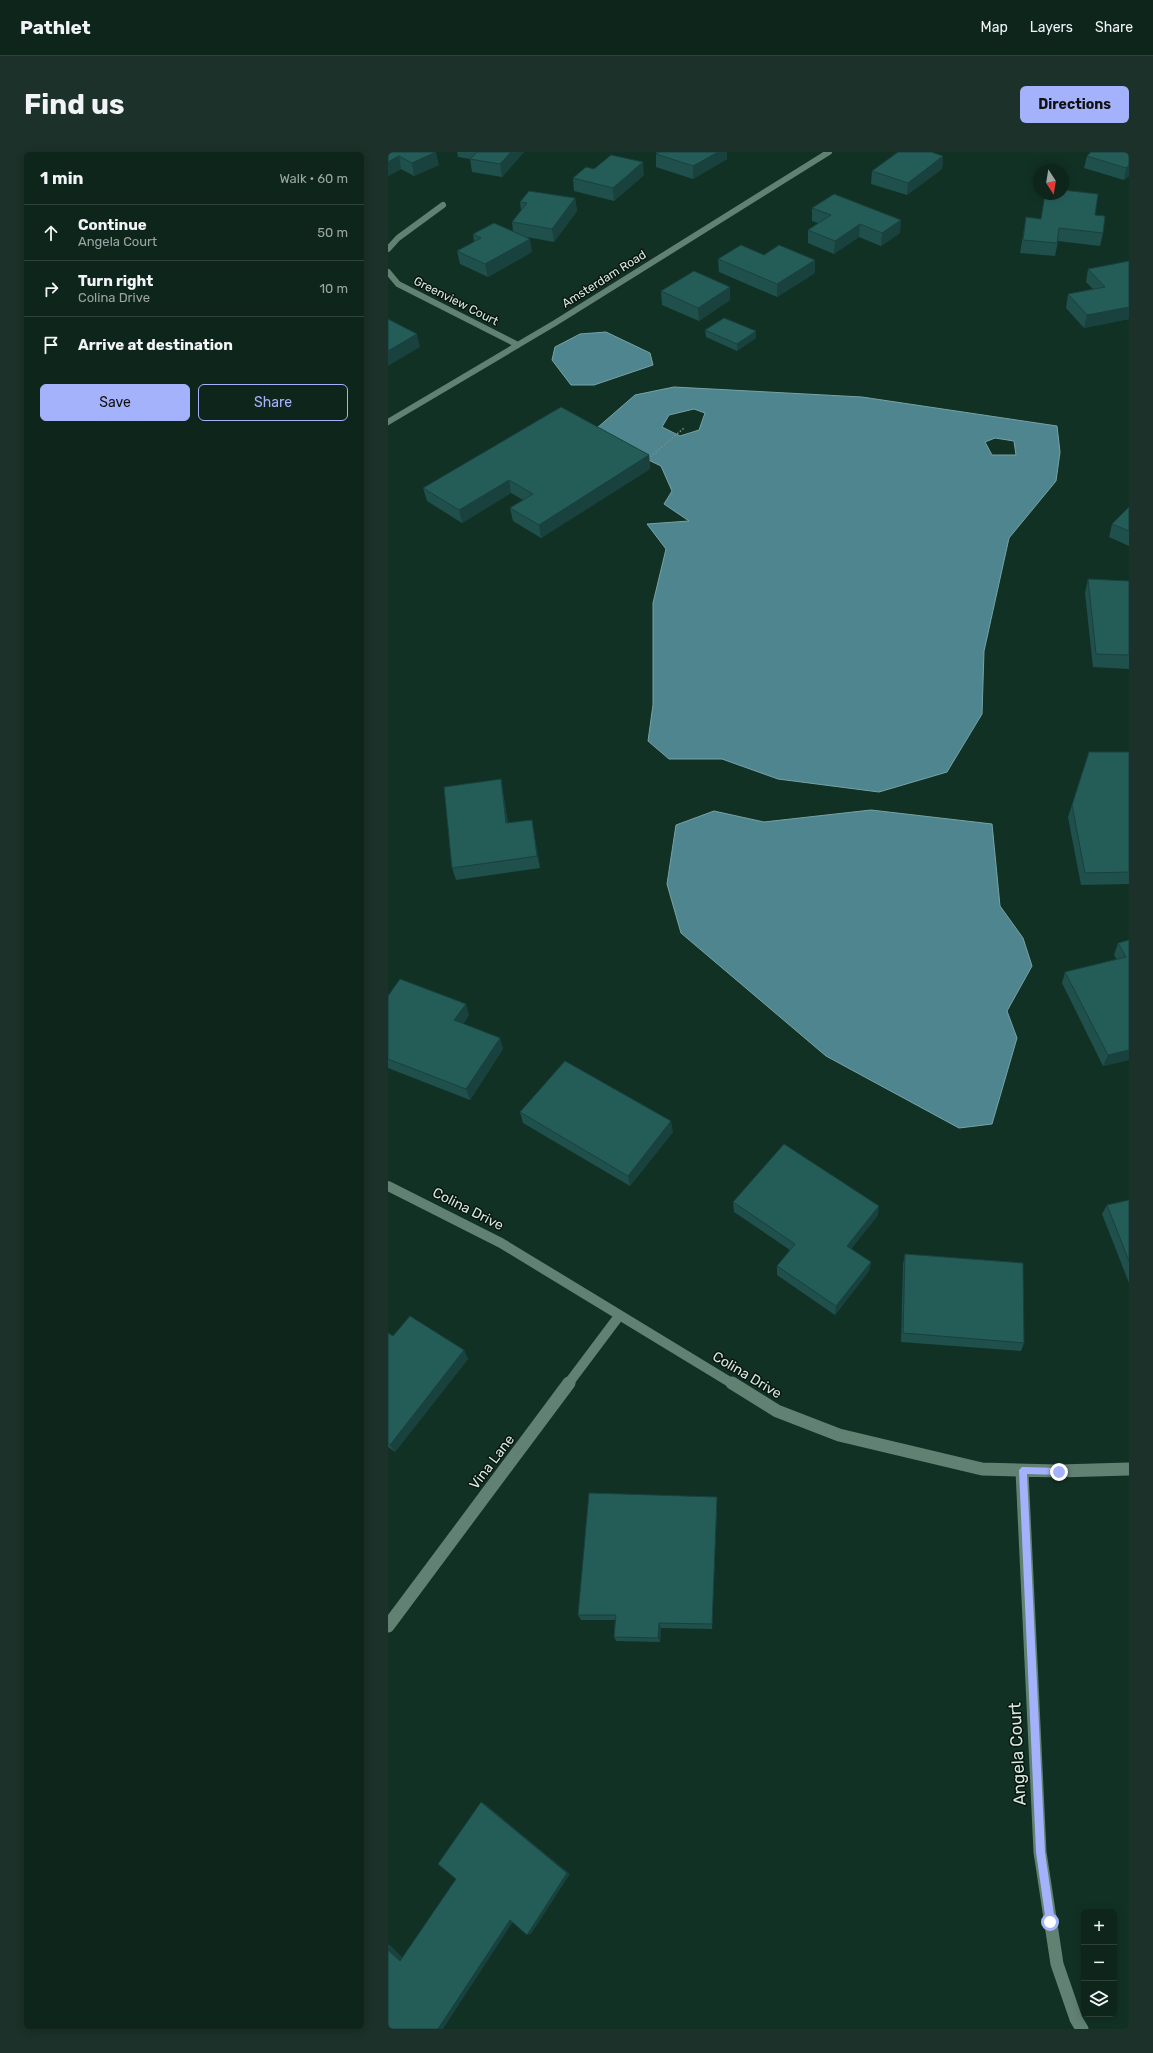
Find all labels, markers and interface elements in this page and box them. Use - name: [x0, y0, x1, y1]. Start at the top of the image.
- text: Pathlet: [20, 16, 91, 39]
- text: Map: [981, 19, 1008, 36]
- text: Layers: [1030, 19, 1073, 36]
- text: Share: [1095, 19, 1133, 36]
- button: Directions: [1020, 86, 1129, 123]
- text: Find us: [24, 88, 124, 121]
- north arrow: [1033, 164, 1069, 200]
- text: 1 min: [40, 168, 83, 188]
- text: Walk · 60 m: [279, 171, 348, 186]
- text: Continue: [78, 216, 147, 234]
- icon: ahead: [40, 222, 62, 244]
- text: 50 m: [317, 225, 348, 240]
- text: Angela Court: [78, 234, 157, 249]
- street label: Amsterdam Road: [559, 247, 649, 311]
- text: Turn right: [78, 272, 153, 290]
- street label: Greenview Court: [411, 274, 501, 328]
- icon: right: [40, 278, 62, 300]
- text: 10 m: [319, 281, 348, 296]
- text: Colina Drive: [78, 290, 150, 305]
- icon: arrive: [40, 334, 62, 356]
- text: Arrive at destination: [78, 336, 233, 354]
- button: Save: [40, 384, 190, 421]
- button: Share: [198, 384, 348, 421]
- street label: Colina Drive: [430, 1184, 507, 1234]
- street label: Colina Drive: [709, 1348, 785, 1402]
- street label: Vina Lane: [466, 1431, 518, 1493]
- route end: [1050, 1463, 1068, 1481]
- street label: Angela Court: [1004, 1701, 1030, 1806]
- map controls: [1081, 1909, 1117, 2017]
- button: +: [1081, 1909, 1117, 1945]
- route start: [1041, 1913, 1059, 1931]
- button: −: [1081, 1945, 1117, 1981]
- button: layers: [1081, 1981, 1117, 2017]

